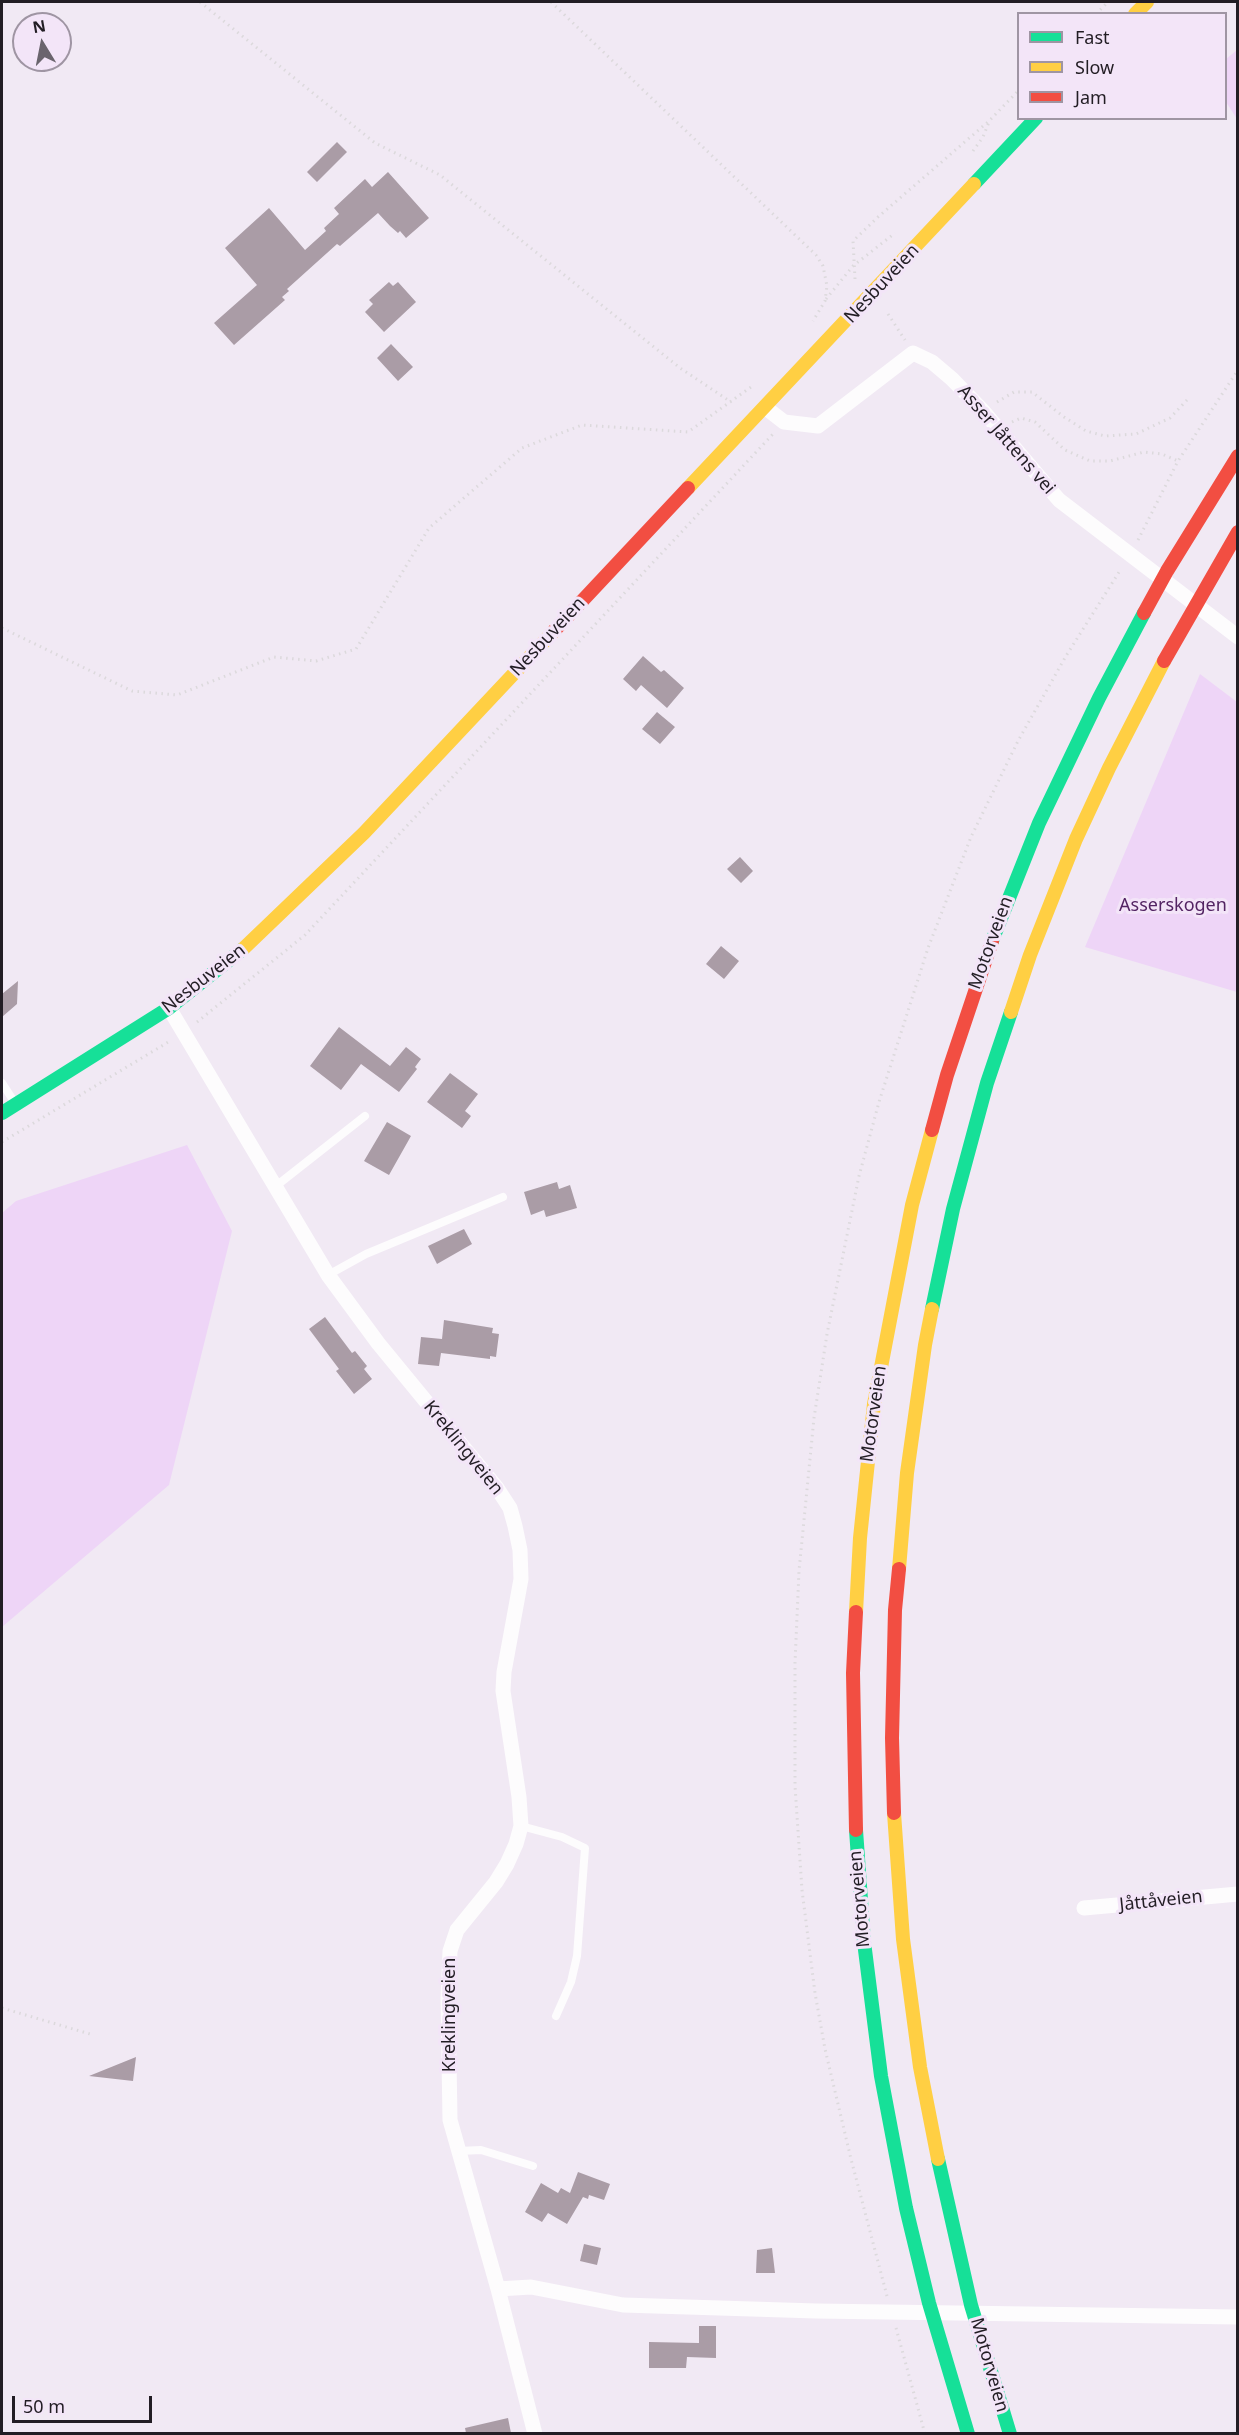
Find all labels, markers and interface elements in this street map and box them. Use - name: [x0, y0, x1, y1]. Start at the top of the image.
- north arrow: [12, 12, 72, 72]
- legend: [1017, 12, 1227, 120]
- text: N: [31, 14, 48, 38]
- text: Fast: [1075, 25, 1110, 49]
- text: Slow: [1075, 55, 1114, 79]
- text: Jam: [1075, 85, 1107, 109]
- street label: Nesbuveien: [840, 240, 924, 328]
- street label: Asser Jåttens vei: [953, 381, 1059, 499]
- street label: Nesbuveien: [506, 593, 590, 681]
- street label: Motorveien: [964, 894, 1018, 992]
- park label: Asserskogen: [1119, 895, 1227, 917]
- street label: Nesbuveien: [158, 940, 250, 1018]
- street label: Motorveien: [857, 1364, 891, 1464]
- street label: Kreklingveien: [419, 1397, 507, 1499]
- street label: Motorveien: [845, 1850, 875, 1948]
- street label: Jåttåveien: [1118, 1886, 1204, 1916]
- street label: Kreklingveien: [439, 1958, 461, 2072]
- street label: Motorveien: [965, 2315, 1013, 2415]
- scale bar: [15, 2384, 154, 2422]
- text: 50 m: [23, 2394, 65, 2418]

